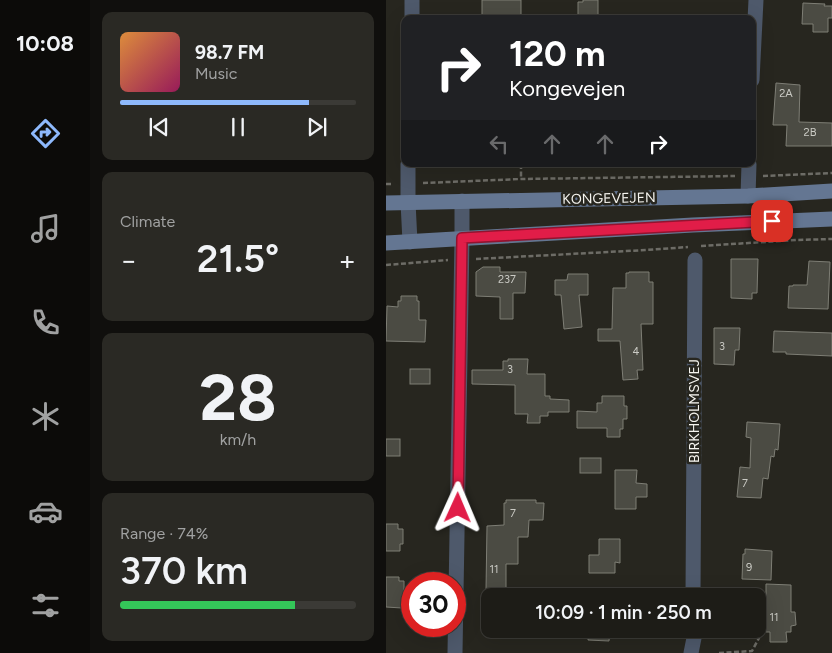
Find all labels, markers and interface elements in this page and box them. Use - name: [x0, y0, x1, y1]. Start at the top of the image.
- text: 10:08: [16, 30, 74, 57]
- text: 120 m: [509, 33, 606, 75]
- icon: right: [426, 35, 491, 100]
- text: 98.7 FM: [195, 41, 264, 64]
- text: Music: [195, 64, 237, 83]
- text: Kongevejen: [509, 75, 625, 102]
- house number: 2A: [779, 87, 793, 100]
- icon: previous: [145, 113, 173, 141]
- icon: pause: [224, 113, 252, 141]
- icon: next: [303, 113, 331, 141]
- icon: directions: [28, 116, 63, 151]
- house number: 2B: [804, 126, 817, 139]
- icon: left: [485, 130, 513, 158]
- icon: ahead: [538, 130, 566, 158]
- icon: ahead: [591, 130, 619, 158]
- icon: right: [644, 130, 672, 158]
- street label: KONGEVEJEN: [562, 189, 656, 208]
- pin: [751, 200, 793, 242]
- icon: arrive: [758, 207, 786, 235]
- icon: music: [28, 211, 63, 246]
- text: Climate: [120, 212, 175, 231]
- text: 21.5°: [197, 236, 279, 282]
- text: −: [120, 243, 137, 277]
- text: +: [339, 243, 356, 277]
- house number: 237: [498, 273, 516, 286]
- icon: phone: [28, 305, 63, 340]
- house number: 3: [719, 340, 725, 353]
- house number: 4: [633, 345, 640, 358]
- text: 28: [199, 358, 277, 436]
- street label: BIRKHOLMSVEJ: [686, 359, 703, 463]
- house number: 3: [507, 363, 513, 376]
- icon: climate: [28, 399, 63, 434]
- text: km/h: [220, 430, 256, 449]
- house number: 7: [742, 477, 748, 490]
- position arrow: [431, 481, 483, 533]
- icon: car: [28, 494, 63, 529]
- house number: 7: [510, 507, 516, 520]
- text: Range · 74%: [120, 524, 208, 543]
- text: 370 km: [120, 548, 248, 594]
- house number: 9: [746, 561, 752, 574]
- house number: 11: [489, 563, 499, 576]
- speed limit sign: 30: [401, 572, 466, 637]
- icon: filters: [28, 588, 63, 623]
- text: 10:09 · 1 min · 250 m: [535, 601, 712, 624]
- house number: 11: [769, 611, 779, 624]

